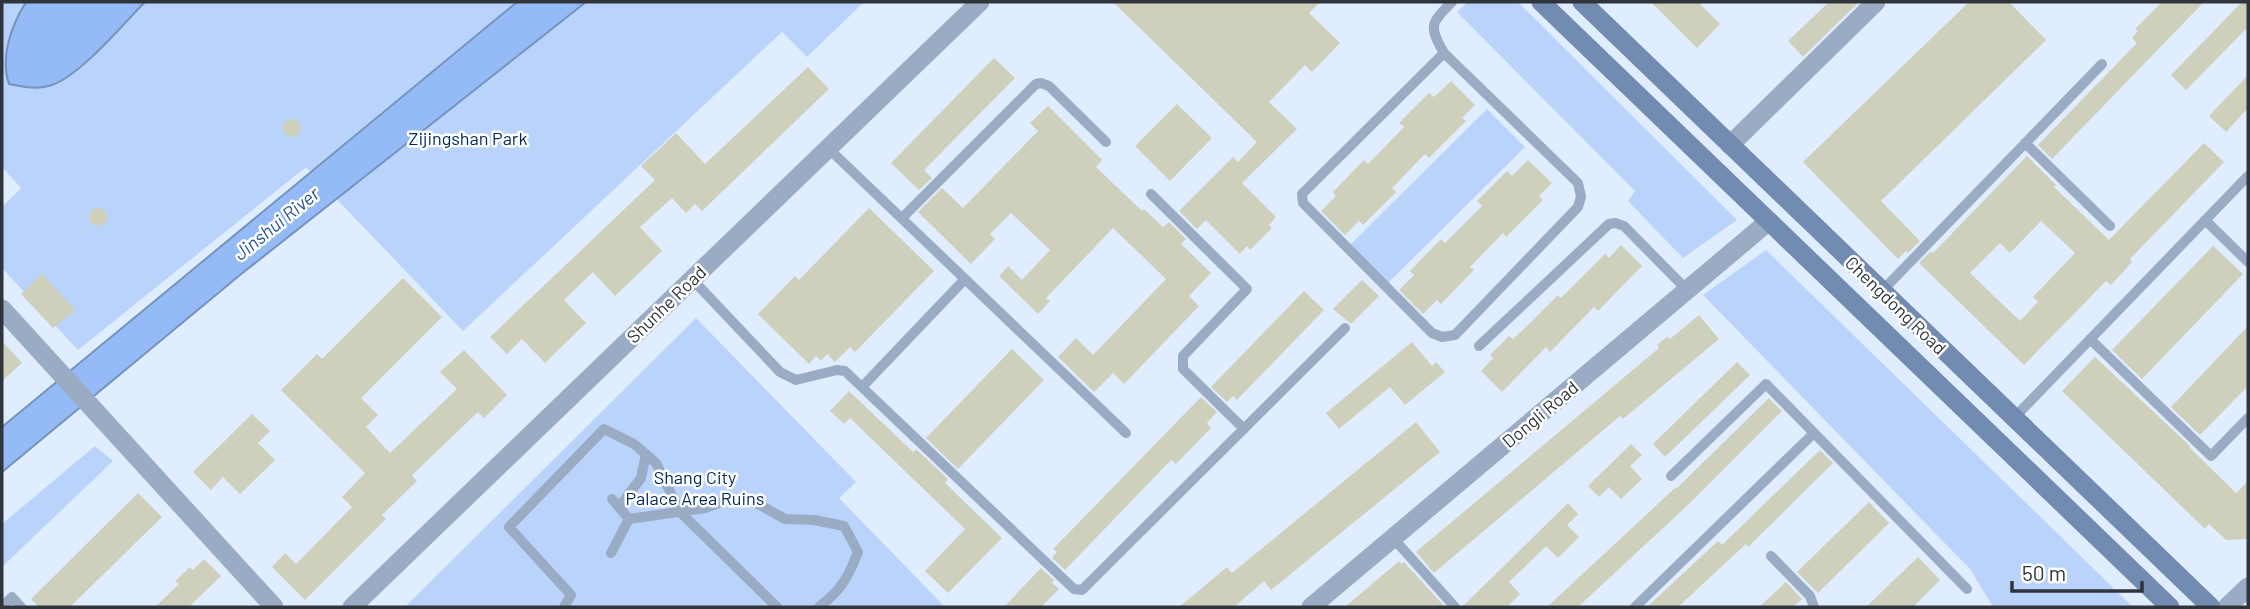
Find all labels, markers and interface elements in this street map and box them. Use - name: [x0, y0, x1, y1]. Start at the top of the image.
- park label: Zijingshan Park: [409, 127, 527, 149]
- water label: Jinshui River: [229, 181, 324, 264]
- street label: Chengdong Road: [1841, 251, 1951, 359]
- street label: Shunhe Road: [622, 261, 710, 347]
- street label: Dongli Road: [1498, 376, 1582, 452]
- park label: Shang City Palace Area Ruins: [626, 466, 764, 509]
- scale bar: [2012, 550, 2142, 594]
- text: 50 m: [2022, 560, 2066, 585]

